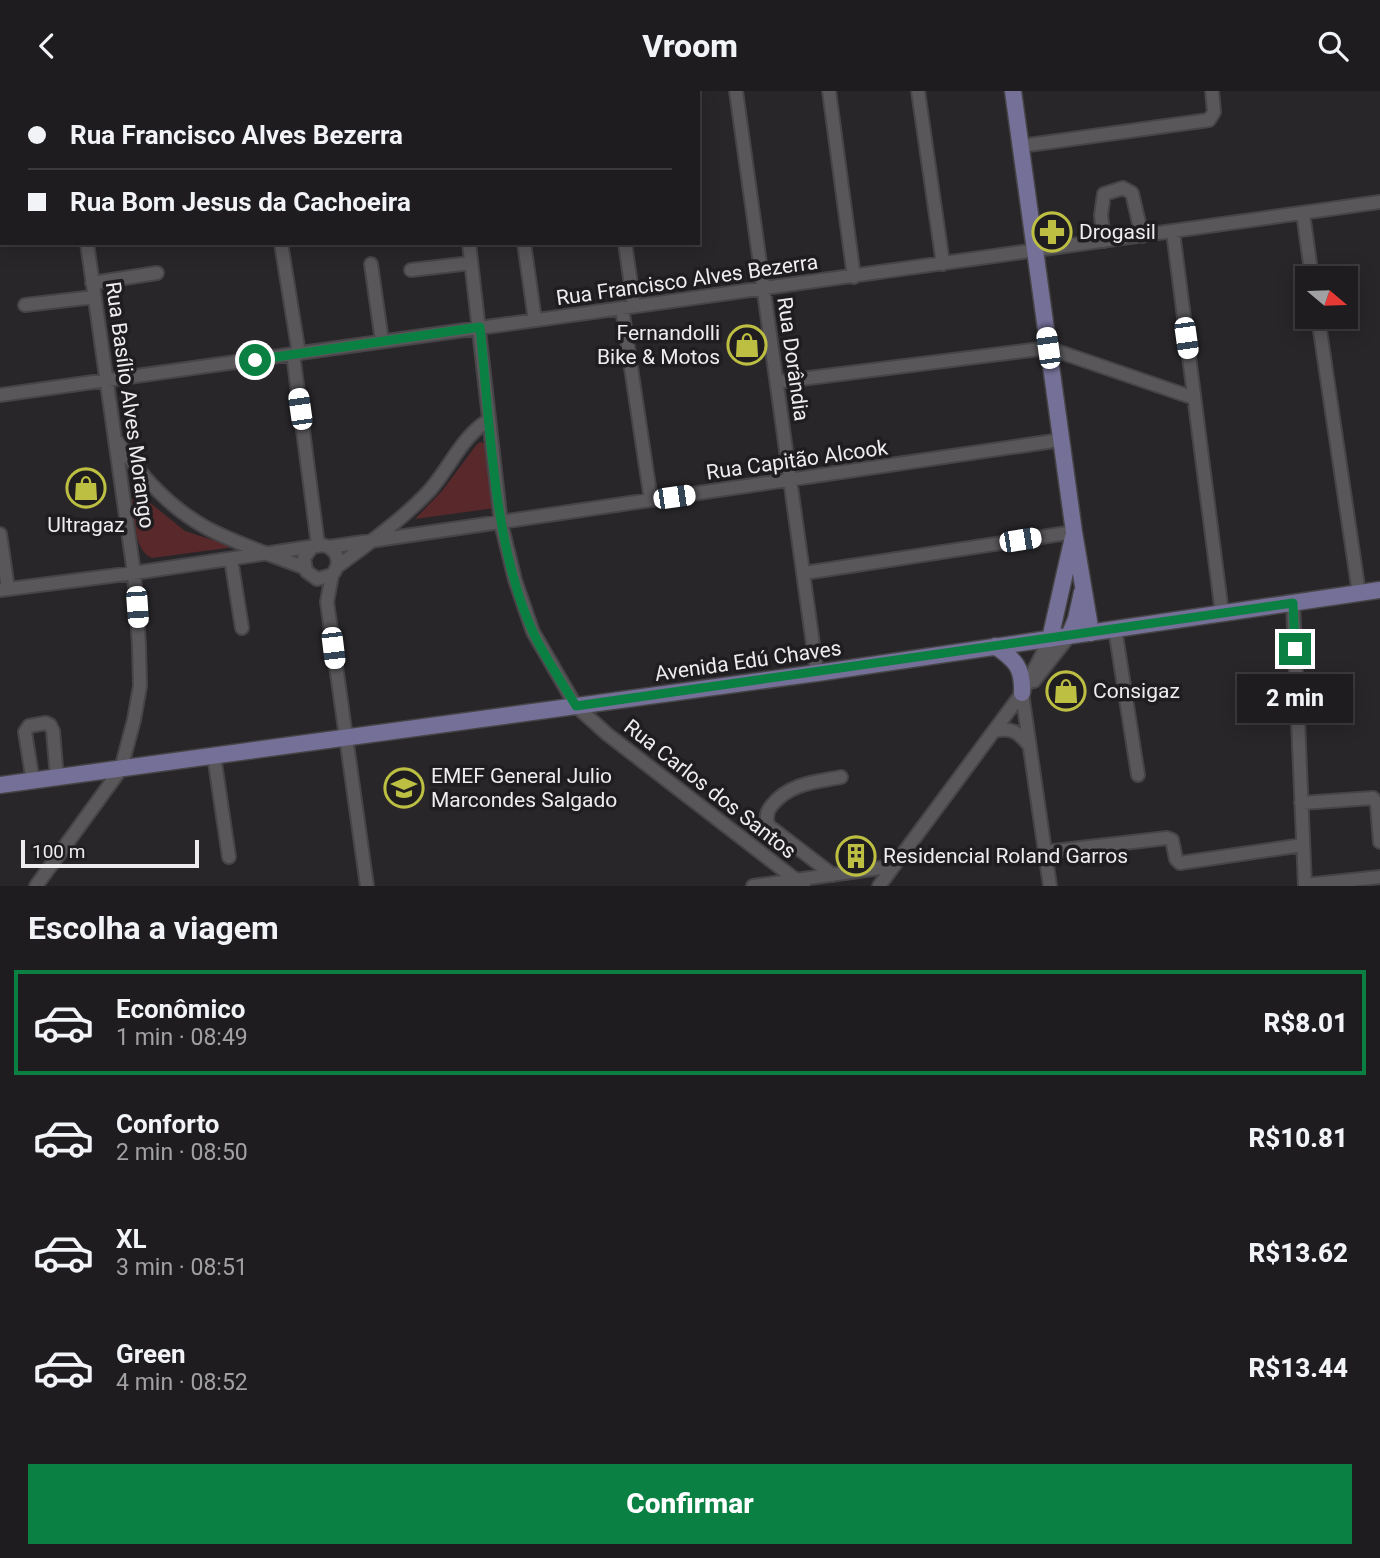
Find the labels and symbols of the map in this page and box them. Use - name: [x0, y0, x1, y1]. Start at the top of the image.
- pharmacy icon: Drogasil: [1031, 211, 1073, 253]
- place label: Drogasil: [1079, 220, 1156, 244]
- street label: Rua Francisco Alves Bezerra: [555, 250, 819, 310]
- north arrow: [1295, 266, 1358, 329]
- street label: Rua Basílio Alves Morango: [101, 280, 159, 530]
- street label: Rua Dorândia: [772, 295, 814, 423]
- car: [1173, 316, 1200, 360]
- place label: Fernandolli Bike & Motos: [597, 321, 720, 369]
- shop icon: Fernandolli Bike & Motos: [726, 324, 768, 366]
- car: [1035, 326, 1062, 370]
- route start: [239, 344, 271, 376]
- car: [287, 387, 314, 431]
- street label: Rua Capitão Alcook: [705, 435, 890, 485]
- shop icon: Ultragaz: [65, 467, 107, 509]
- car: [652, 484, 697, 510]
- place label: Ultragaz: [47, 513, 125, 537]
- car: [998, 526, 1043, 554]
- car: [126, 585, 149, 629]
- car: [321, 626, 346, 670]
- route end: [1279, 633, 1311, 665]
- street label: Avenida Edú Chaves: [653, 636, 843, 686]
- shop icon: Consigaz: [1045, 670, 1087, 712]
- callout: 2 min: [1237, 673, 1353, 723]
- place label: Consigaz: [1093, 679, 1180, 703]
- street label: Rua Carlos dos Santos: [619, 714, 801, 864]
- place label: EMEF General Julio Marcondes Salgado: [431, 764, 617, 812]
- school or university icon: EMEF General Julio Marcondes Salgado: [383, 767, 425, 809]
- building icon: Residencial Roland Garros: [835, 835, 877, 877]
- scale bar: [21, 837, 200, 869]
- place label: Residencial Roland Garros: [883, 844, 1128, 868]

